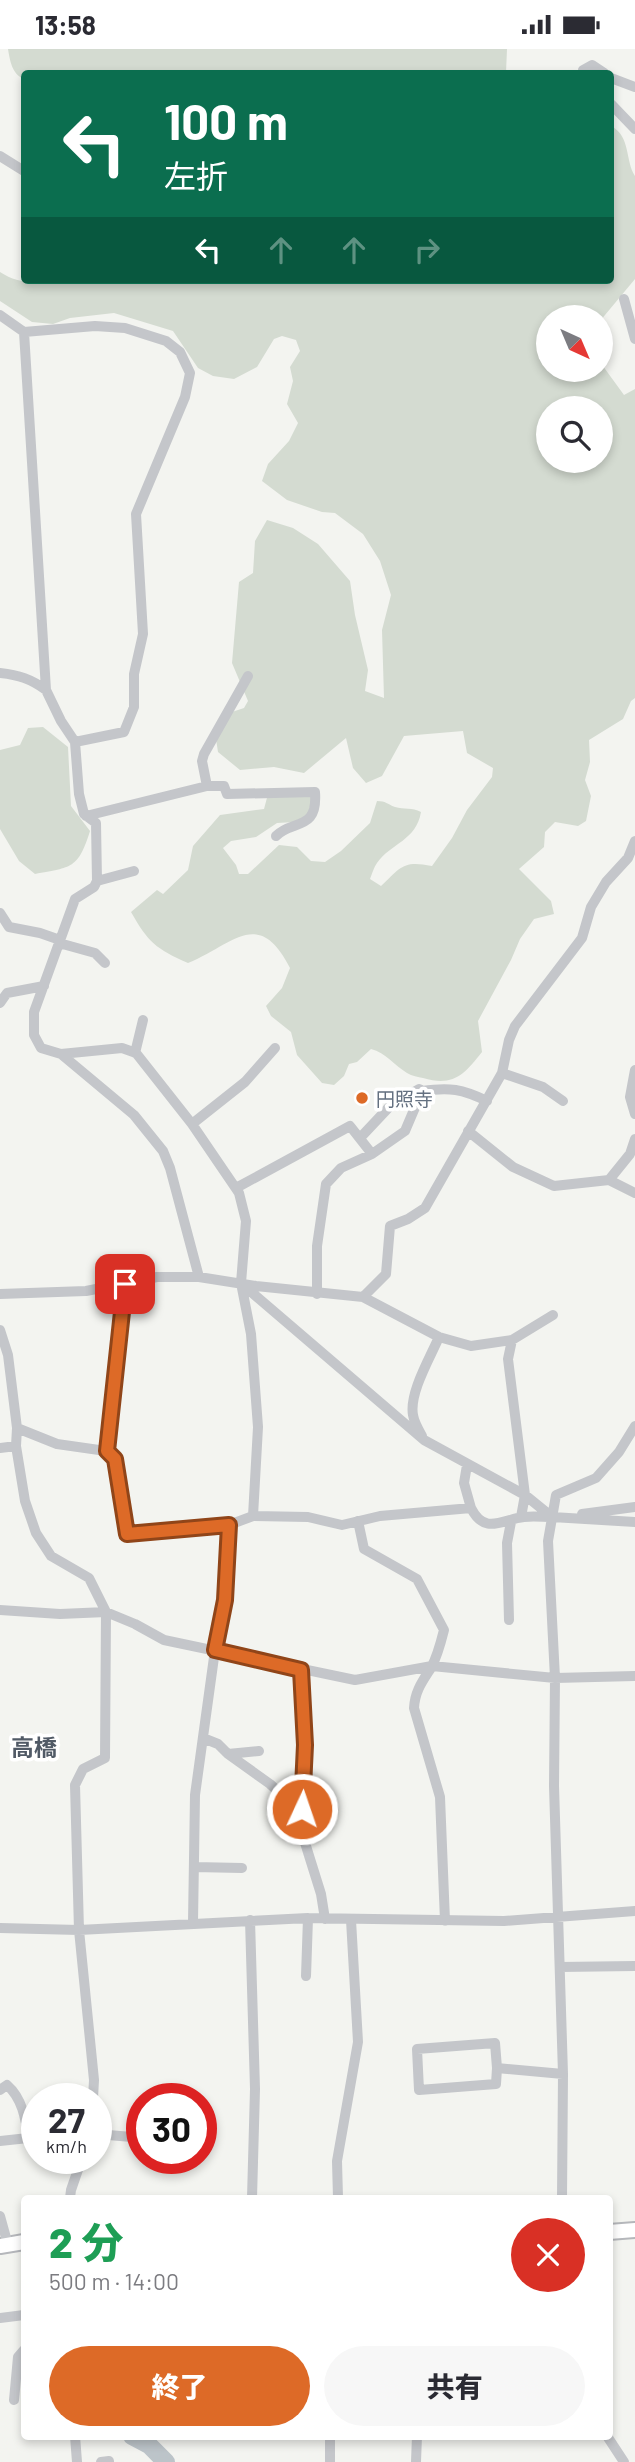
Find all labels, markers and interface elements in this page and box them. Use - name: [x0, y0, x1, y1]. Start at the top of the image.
- text: 13:58: [35, 9, 96, 40]
- text: 100 m: [164, 91, 288, 150]
- icon: left: [49, 98, 140, 189]
- text: 左折: [164, 156, 228, 194]
- icon: left: [189, 231, 227, 269]
- icon: ahead: [262, 231, 300, 269]
- icon: ahead: [335, 231, 373, 269]
- icon: right: [408, 231, 446, 269]
- north arrow: [536, 305, 612, 381]
- map controls: [536, 305, 613, 473]
- button: search: [536, 396, 613, 473]
- place label: 円照寺: [376, 1087, 433, 1110]
- marker: 円照寺: [354, 1090, 370, 1106]
- pin: [95, 1254, 155, 1314]
- icon: arrive: [106, 1265, 144, 1303]
- district label: 高橋: [11, 1733, 57, 1761]
- position arrow: [265, 1772, 339, 1846]
- speed limit sign: 30: [126, 2083, 217, 2174]
- text: 27: [48, 2098, 85, 2140]
- text: km/h: [46, 2135, 87, 2157]
- text: 2 分: [49, 2216, 123, 2266]
- button: close: [511, 2218, 585, 2292]
- text: 500 m · 14:00: [49, 2267, 179, 2295]
- button: 終了: [49, 2346, 310, 2426]
- button: 共有: [324, 2346, 585, 2426]

